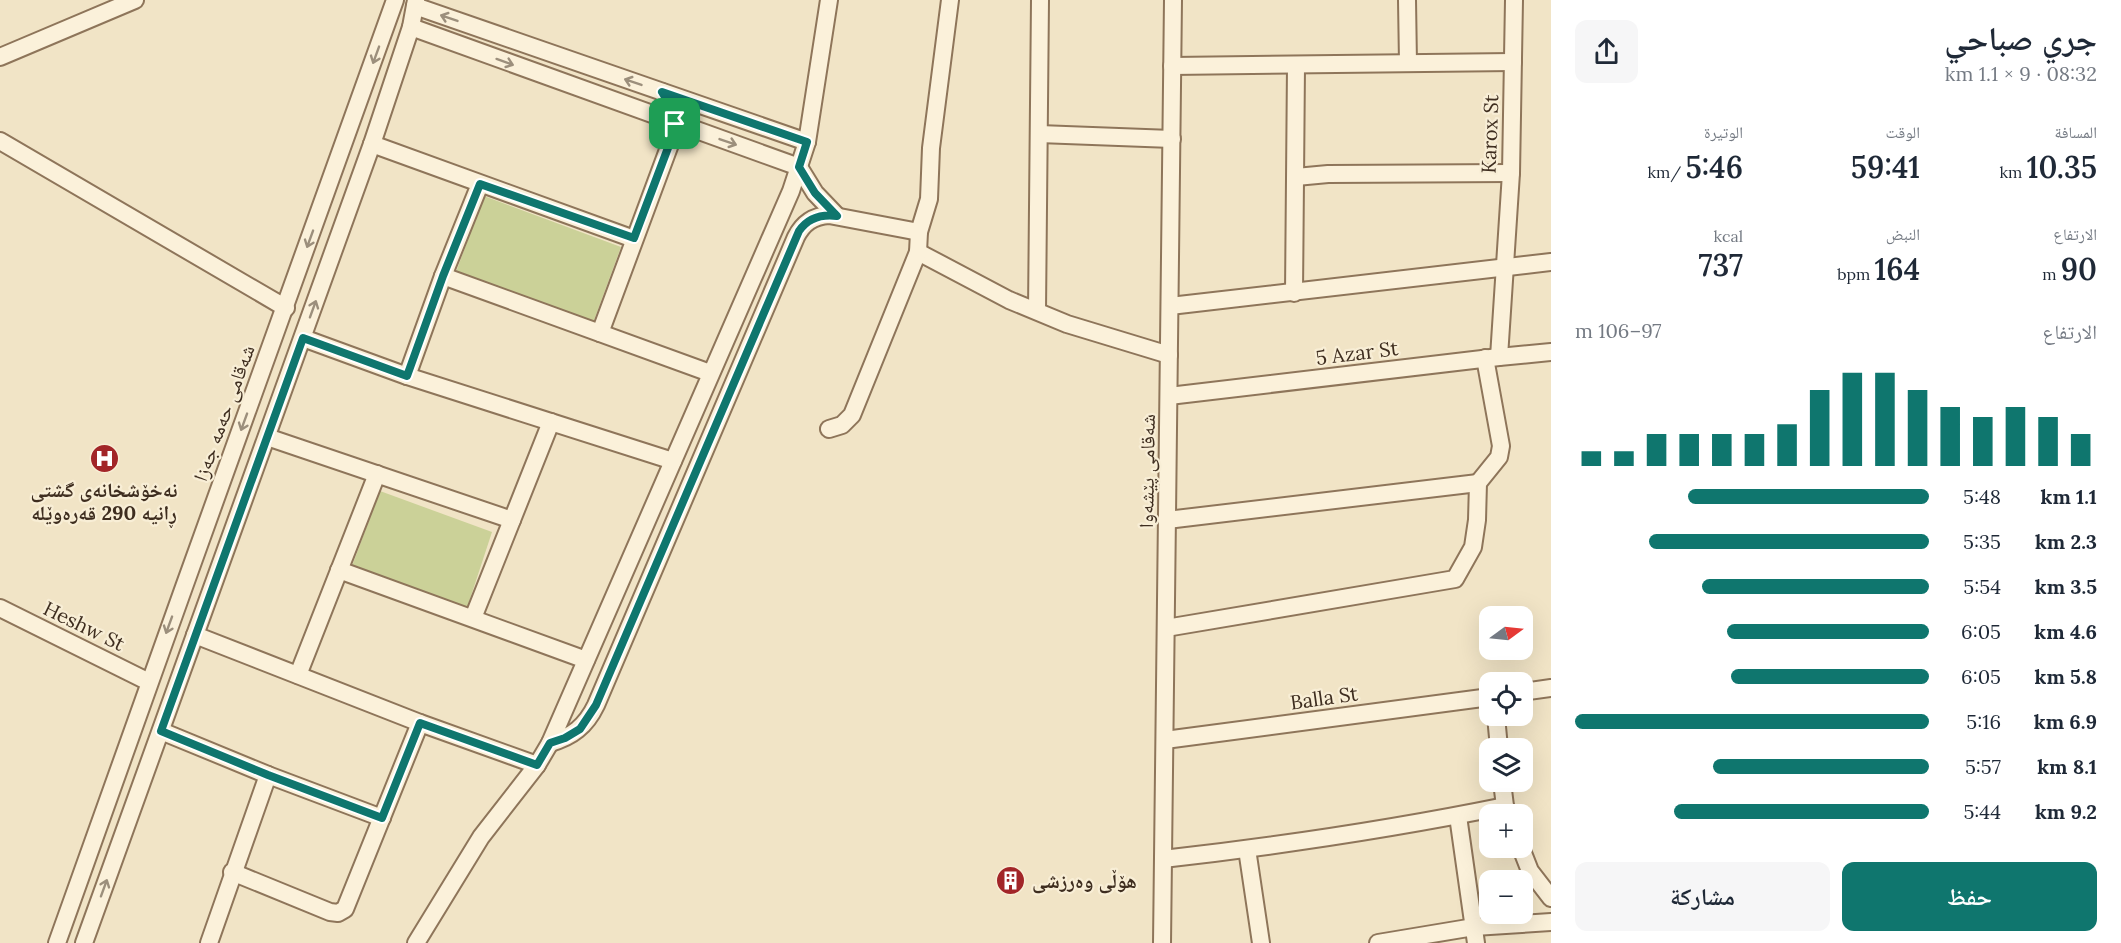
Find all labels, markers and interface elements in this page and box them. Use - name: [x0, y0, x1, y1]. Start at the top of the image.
- one-way arrow: [440, 11, 458, 22]
- text: جري صباحي: [1944, 17, 2097, 59]
- button: share: [1575, 20, 1638, 83]
- one-way arrow: [369, 45, 380, 64]
- one-way arrow: [496, 57, 514, 68]
- text: 08:32 · 9 × 1.1 km: [1945, 61, 2097, 86]
- one-way arrow: [624, 75, 643, 86]
- street label: Karox St: [1476, 94, 1503, 174]
- pin: [649, 98, 700, 149]
- icon: arrive: [658, 107, 691, 140]
- text: الوتيرة: [1704, 122, 1743, 142]
- text: الوقت: [1886, 122, 1920, 142]
- text: المسافة: [2055, 122, 2097, 142]
- one-way arrow: [718, 138, 737, 149]
- text: 5:46: [1686, 148, 1743, 186]
- text: 59:41: [1851, 148, 1920, 186]
- text: 10.35: [2027, 148, 2097, 186]
- text: /km: [1647, 162, 1686, 182]
- text: km: [2000, 162, 2027, 182]
- text: النبض: [1886, 224, 1920, 244]
- text: الارتفاع: [2053, 224, 2097, 244]
- text: kcal: [1713, 226, 1743, 246]
- one-way arrow: [304, 229, 315, 248]
- text: 737: [1699, 246, 1743, 284]
- text: 164: [1875, 250, 1920, 288]
- text: 90: [2061, 250, 2097, 288]
- text: bpm: [1837, 264, 1875, 284]
- text: m: [2042, 264, 2061, 284]
- one-way arrow: [308, 301, 319, 319]
- text: 97–106 m: [1575, 318, 1662, 343]
- text: الارتفاع: [2042, 319, 2097, 344]
- street label: 5 Azar St: [1314, 335, 1400, 370]
- street label: شەقامی حەمە جەزا: [187, 341, 260, 484]
- one-way arrow: [237, 412, 248, 431]
- street label: شەقامی پێشەوا: [1133, 414, 1160, 528]
- hospital icon: نەخۆشخانەی گشتی ڕانیە 290 قەرەوێلە: [88, 443, 120, 475]
- place label: نەخۆشخانەی گشتی ڕانیە 290 قەرەوێلە: [30, 477, 178, 528]
- text: 5:48: [1963, 484, 2001, 509]
- text: 1.1 km: [2041, 484, 2097, 509]
- text: 5:35: [1963, 529, 2001, 554]
- text: 2.3 km: [2035, 529, 2097, 554]
- text: 5:54: [1963, 574, 2001, 599]
- text: 3.5 km: [2035, 574, 2097, 599]
- street label: Heshw St: [39, 595, 129, 656]
- north arrow: [1479, 606, 1533, 660]
- map controls: [1479, 606, 1533, 924]
- one-way arrow: [163, 615, 174, 634]
- text: 6:05: [1961, 619, 2001, 644]
- text: 4.6 km: [2034, 619, 2097, 644]
- text: 6:05: [1961, 664, 2001, 689]
- text: 5.8 km: [2035, 664, 2097, 689]
- button: locate: [1479, 672, 1533, 726]
- street label: Balla St: [1288, 680, 1360, 715]
- text: 5:16: [1966, 709, 2001, 734]
- text: 6.9 km: [2034, 709, 2097, 734]
- button: layers: [1479, 738, 1533, 792]
- text: 5:57: [1965, 754, 2001, 779]
- text: 8.1 km: [2037, 754, 2097, 779]
- text: 5:44: [1963, 799, 2001, 824]
- text: 9.2 km: [2035, 799, 2097, 824]
- button: +: [1479, 804, 1533, 858]
- button: مشاركة: [1575, 862, 1830, 931]
- button: حفظ: [1842, 862, 2097, 931]
- building icon: هۆڵی وەرزشی: [995, 865, 1027, 897]
- place label: هۆڵی وەرزشی: [1032, 868, 1137, 894]
- button: −: [1479, 870, 1533, 924]
- one-way arrow: [100, 879, 111, 898]

